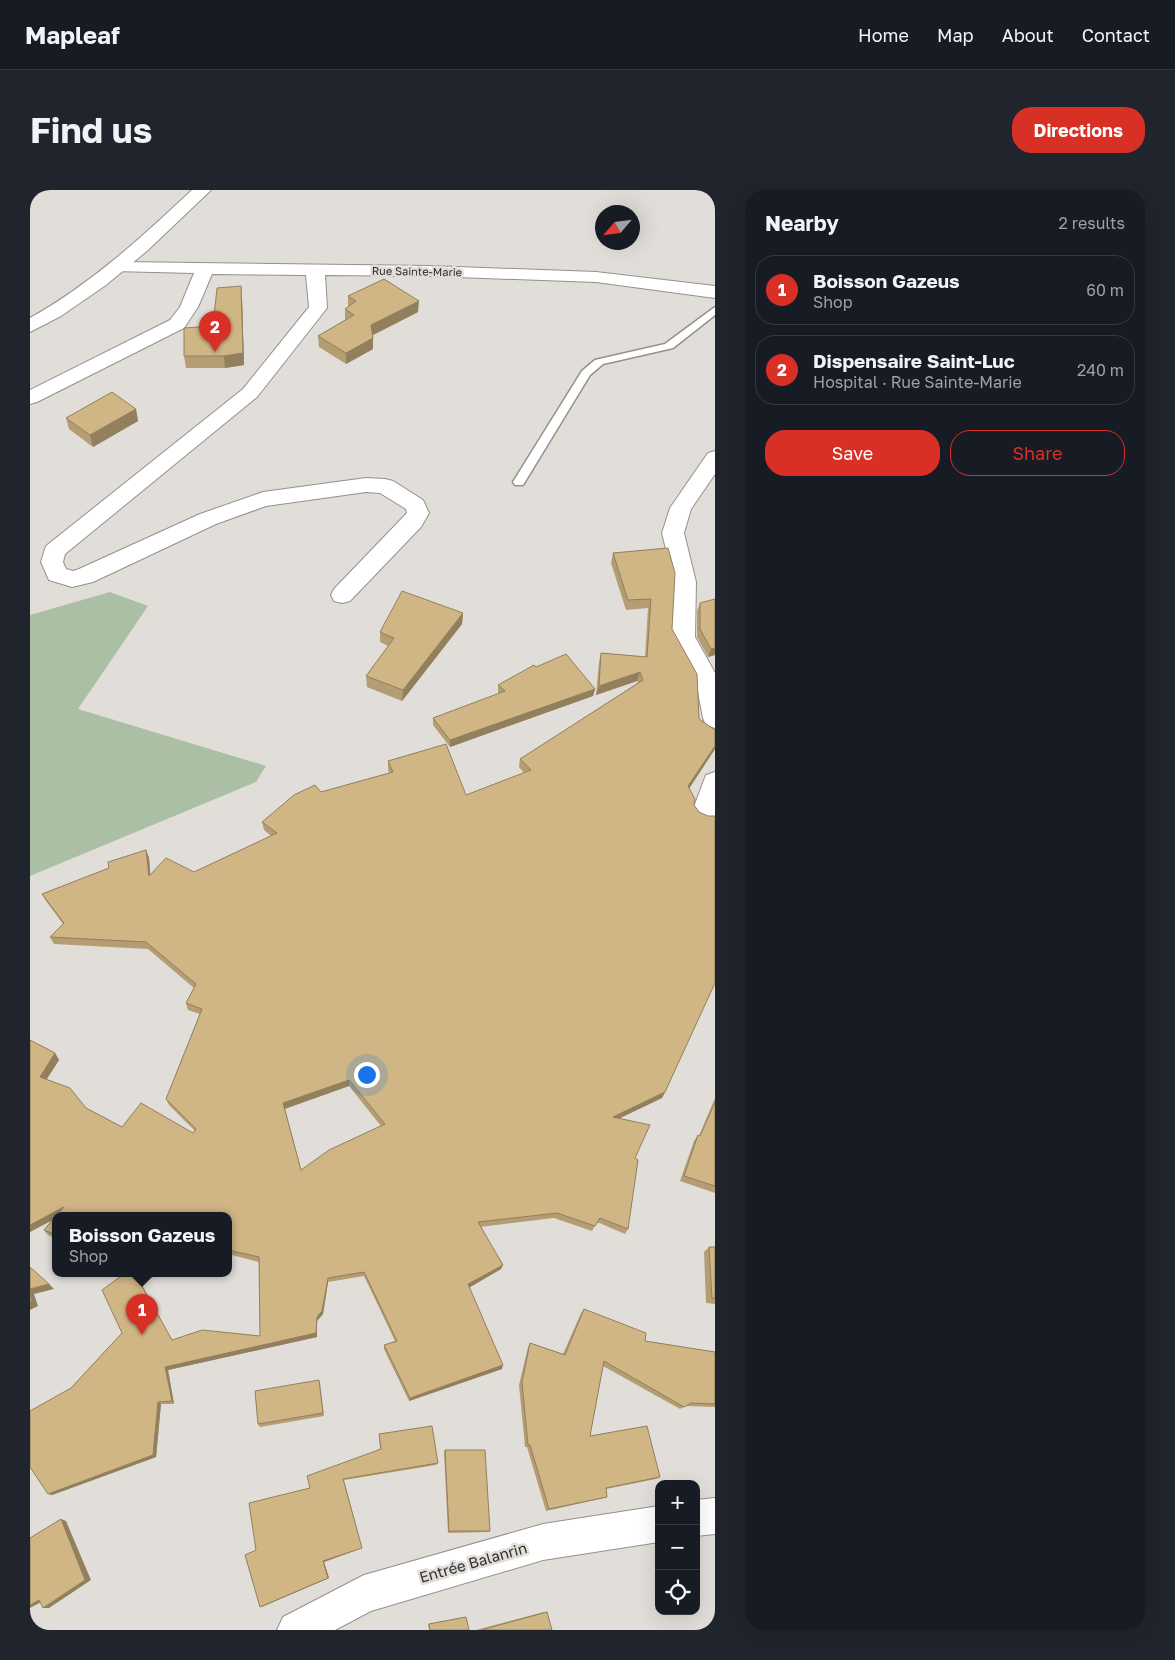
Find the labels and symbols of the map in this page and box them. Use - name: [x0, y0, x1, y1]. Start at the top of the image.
- north arrow: [595, 205, 640, 250]
- street label: Rue Sainte-Marie: [372, 264, 462, 278]
- pin: 2: [199, 311, 231, 352]
- your location: [354, 1062, 380, 1088]
- pin: 1: [126, 1294, 158, 1335]
- street label: Entrée Balanrin: [417, 1538, 529, 1586]

